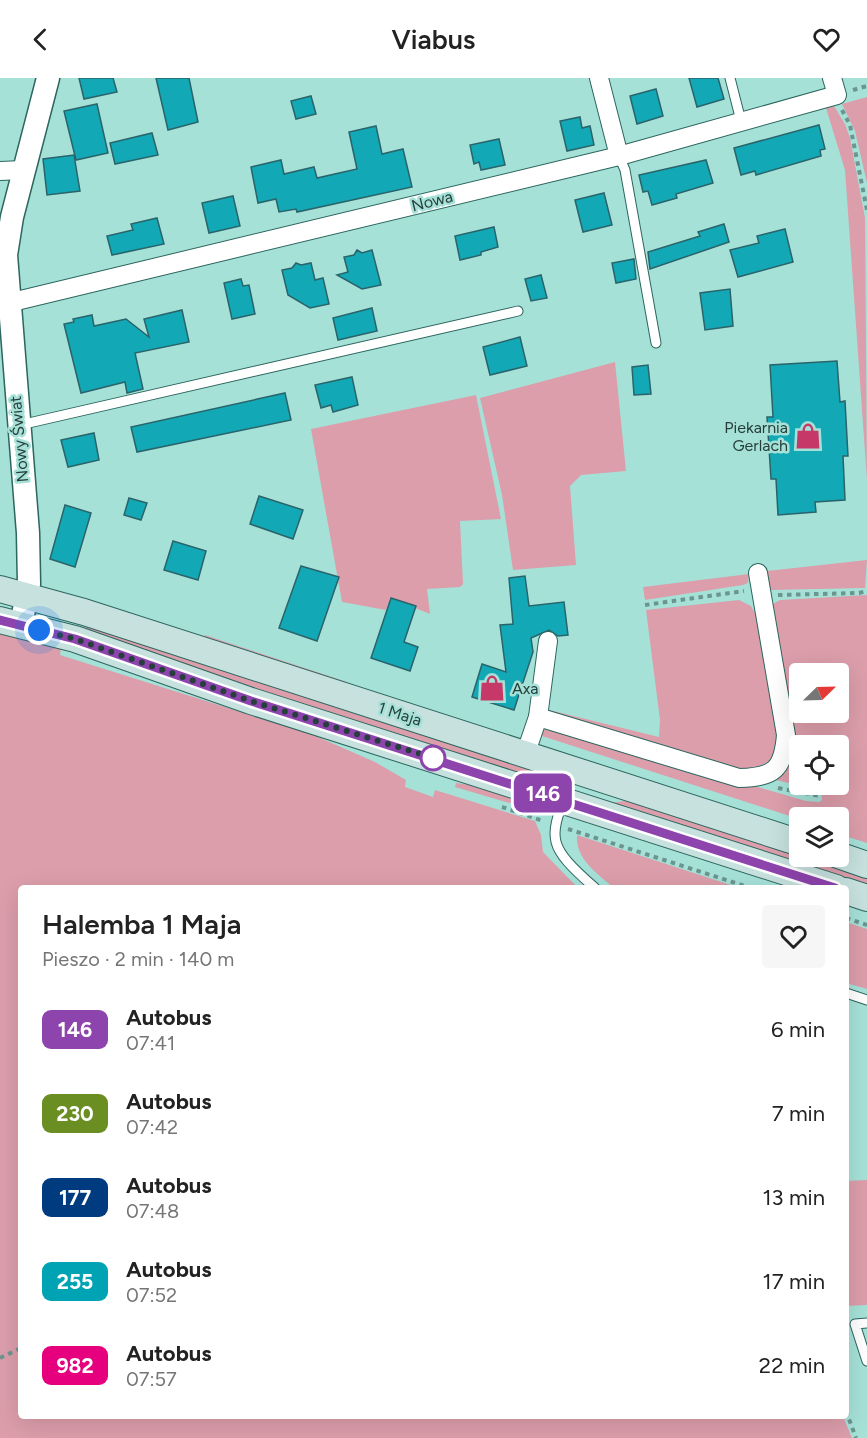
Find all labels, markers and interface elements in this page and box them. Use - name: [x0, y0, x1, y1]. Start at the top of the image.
- icon: back: [24, 23, 57, 56]
- text: Viabus: [392, 23, 475, 56]
- icon: heart: [810, 23, 843, 56]
- street label: Nowa: [409, 187, 455, 215]
- street label: Nowy Świat: [6, 395, 32, 483]
- place label: Piekarnia Gerlach: [724, 418, 788, 455]
- shop icon: Piekarnia Gerlach: [793, 421, 823, 451]
- your location: [24, 615, 54, 645]
- north arrow: [789, 663, 849, 723]
- map controls: [789, 663, 849, 867]
- shop icon: Axa: [477, 673, 507, 703]
- place label: Axa: [512, 679, 539, 698]
- street label: 1 Maja: [376, 698, 424, 730]
- button: locate: [789, 735, 849, 795]
- unlabelled marker: [420, 745, 446, 771]
- line badge: 146: [508, 774, 578, 812]
- text: 146: [526, 781, 560, 806]
- button: layers: [789, 807, 849, 867]
- button: heart: [762, 905, 825, 968]
- text: Halemba 1 Maja: [42, 907, 242, 941]
- text: Pieszo · 2 min · 140 m: [42, 947, 234, 971]
- text: Autobus: [126, 1004, 212, 1031]
- text: 6 min: [771, 1016, 825, 1043]
- text: 146: [58, 1017, 92, 1042]
- text: 07:41: [126, 1031, 175, 1055]
- text: Autobus: [126, 1088, 212, 1115]
- text: 7 min: [772, 1100, 825, 1127]
- text: 230: [56, 1101, 94, 1126]
- text: 07:42: [126, 1115, 178, 1139]
- text: Autobus: [126, 1172, 212, 1199]
- text: 13 min: [762, 1184, 825, 1211]
- text: 177: [59, 1185, 91, 1210]
- text: 07:48: [126, 1199, 179, 1223]
- text: Autobus: [126, 1256, 212, 1283]
- text: 17 min: [763, 1268, 825, 1295]
- text: 255: [57, 1269, 93, 1294]
- text: 07:52: [126, 1283, 177, 1307]
- text: Autobus: [126, 1340, 212, 1367]
- text: 22 min: [759, 1352, 825, 1379]
- text: 982: [56, 1353, 94, 1378]
- text: 07:57: [126, 1367, 177, 1391]

